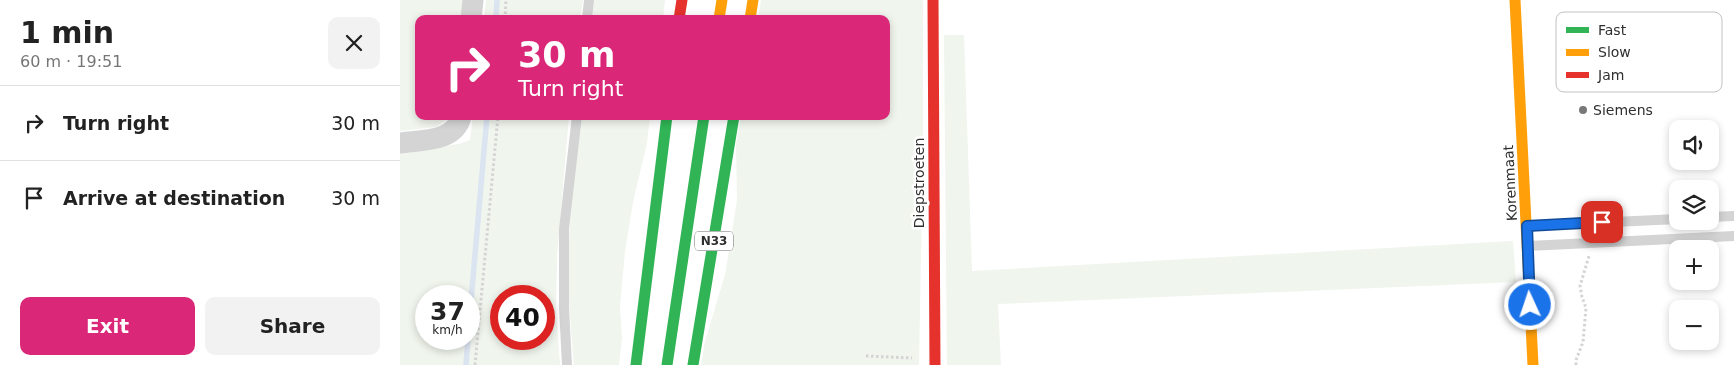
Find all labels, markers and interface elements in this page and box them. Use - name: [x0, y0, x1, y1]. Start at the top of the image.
- legend: [1556, 12, 1722, 92]
- text: 1 min: [20, 15, 114, 50]
- button: close: [328, 17, 380, 69]
- text: Fast: [1598, 22, 1627, 38]
- icon: right: [435, 35, 500, 100]
- text: 30 m: [518, 35, 615, 75]
- text: Slow: [1598, 44, 1631, 60]
- text: 60 m · 19:51: [20, 52, 122, 71]
- text: Jam: [1597, 67, 1624, 83]
- text: Turn right: [518, 76, 623, 101]
- place label: Siemens: [1593, 102, 1653, 118]
- marker: Siemens: [1577, 104, 1589, 116]
- icon: right: [20, 109, 48, 137]
- text: Turn right: [63, 112, 169, 134]
- text: 30 m: [331, 112, 380, 134]
- map controls: [1669, 120, 1719, 350]
- button: sound: [1669, 120, 1719, 170]
- street label: Diepstroeten: [911, 138, 927, 228]
- street label: Korenmaat: [1500, 144, 1520, 222]
- button: layers: [1669, 180, 1719, 230]
- icon: arrive: [20, 184, 48, 212]
- text: Arrive at destination: [63, 187, 285, 209]
- text: 30 m: [331, 187, 380, 209]
- pin: [1581, 201, 1623, 243]
- icon: arrive: [1588, 208, 1616, 236]
- road number: N33: [695, 232, 733, 250]
- button: +: [1669, 240, 1719, 290]
- position arrow: [1503, 278, 1555, 330]
- speed limit sign: 40: [490, 285, 555, 350]
- button: Exit: [20, 297, 195, 355]
- button: Share: [205, 297, 380, 355]
- text: 37: [430, 297, 465, 326]
- button: −: [1669, 300, 1719, 350]
- text: km/h: [432, 323, 463, 337]

